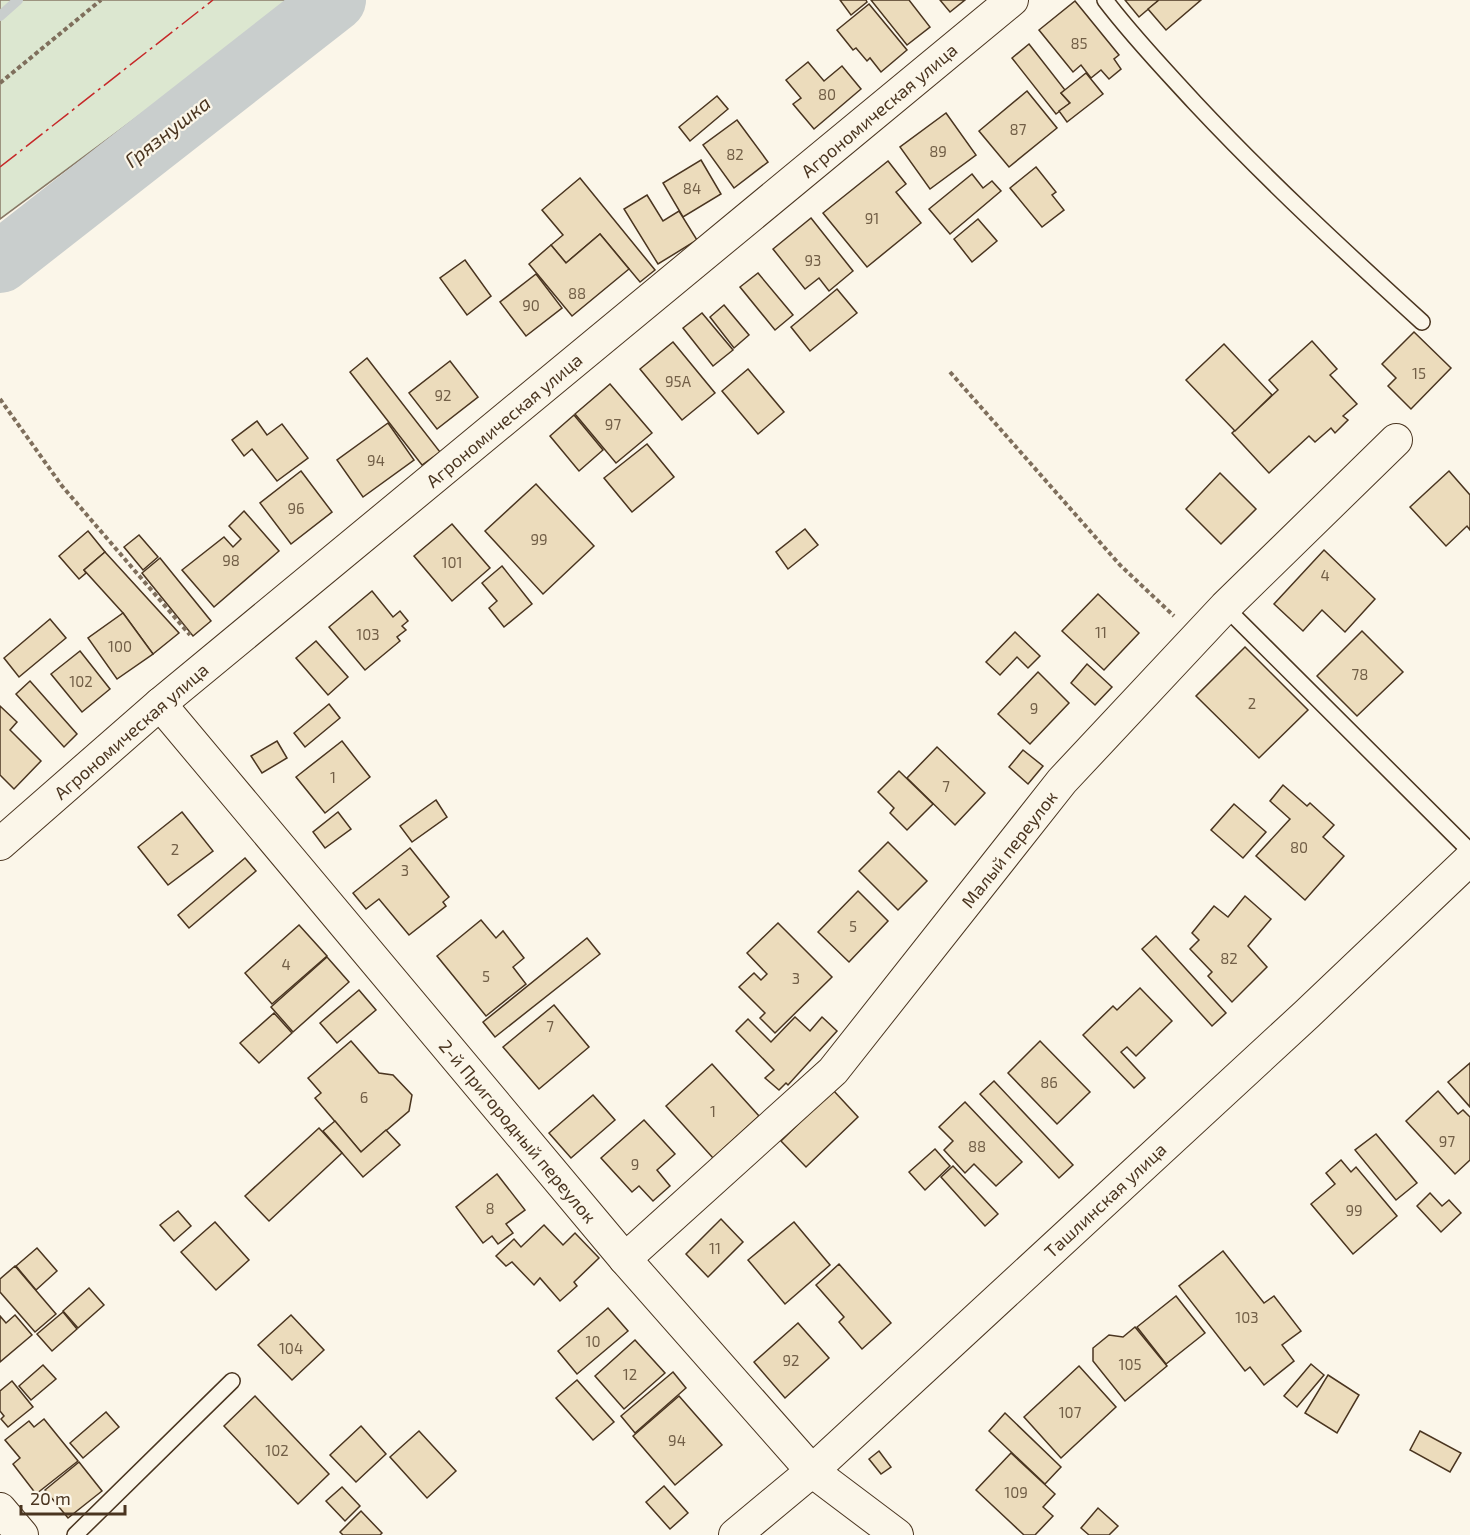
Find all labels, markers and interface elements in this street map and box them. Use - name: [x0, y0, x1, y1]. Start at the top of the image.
- house number: 85: [1070, 34, 1088, 52]
- street label: Агрономическая улица: [797, 38, 961, 182]
- house number: 80: [818, 85, 836, 103]
- water label: Грязнушка: [119, 90, 215, 172]
- house number: 87: [1010, 120, 1027, 138]
- house number: 89: [929, 142, 947, 160]
- house number: 82: [726, 145, 744, 163]
- house number: 84: [683, 179, 701, 197]
- house number: 91: [865, 209, 879, 227]
- house number: 93: [805, 251, 821, 269]
- house number: 88: [568, 284, 586, 302]
- house number: 90: [522, 296, 540, 314]
- street label: Агрономическая улица: [422, 348, 586, 492]
- house number: 15: [1412, 364, 1426, 382]
- house number: 95А: [665, 372, 692, 390]
- house number: 92: [434, 386, 452, 404]
- house number: 97: [605, 415, 621, 433]
- house number: 94: [367, 451, 385, 469]
- house number: 96: [287, 499, 305, 517]
- house number: 99: [530, 530, 548, 548]
- house number: 98: [222, 551, 240, 569]
- house number: 101: [442, 553, 463, 571]
- house number: 4: [1320, 566, 1330, 584]
- house number: 11: [1095, 623, 1107, 641]
- house number: 103: [356, 625, 380, 643]
- house number: 100: [108, 637, 132, 655]
- street label: Агрономическая улица: [49, 658, 213, 804]
- house number: 78: [1352, 665, 1368, 683]
- house number: 102: [69, 672, 93, 690]
- house number: 2: [1248, 694, 1256, 712]
- house number: 9: [1030, 699, 1038, 717]
- house number: 1: [330, 768, 336, 786]
- house number: 7: [942, 777, 950, 795]
- street label: Малый переулок: [956, 786, 1062, 912]
- house number: 80: [1290, 838, 1308, 856]
- house number: 2: [171, 840, 179, 858]
- house number: 3: [401, 861, 409, 879]
- house number: 5: [849, 917, 857, 935]
- house number: 82: [1220, 949, 1238, 967]
- house number: 4: [281, 955, 291, 973]
- house number: 5: [482, 967, 490, 985]
- house number: 3: [792, 969, 800, 987]
- house number: 7: [546, 1017, 554, 1035]
- street label: 2-й Пригородный переулок: [435, 1035, 601, 1227]
- house number: 86: [1040, 1073, 1058, 1091]
- house number: 6: [360, 1088, 368, 1106]
- house number: 1: [710, 1102, 716, 1120]
- house number: 97: [1439, 1132, 1455, 1150]
- house number: 88: [968, 1137, 986, 1155]
- street label: Ташлинская улица: [1040, 1138, 1170, 1262]
- house number: 9: [631, 1155, 639, 1173]
- house number: 8: [485, 1199, 495, 1217]
- house number: 99: [1345, 1201, 1363, 1219]
- house number: 11: [709, 1239, 721, 1257]
- house number: 103: [1235, 1308, 1259, 1326]
- house number: 10: [585, 1332, 601, 1350]
- house number: 104: [279, 1339, 303, 1357]
- house number: 92: [782, 1351, 800, 1369]
- house number: 105: [1118, 1355, 1142, 1373]
- house number: 12: [623, 1365, 637, 1383]
- house number: 107: [1059, 1403, 1082, 1421]
- house number: 94: [668, 1431, 686, 1449]
- house number: 102: [265, 1441, 289, 1459]
- scale bar: [21, 1478, 124, 1516]
- house number: 109: [1004, 1483, 1028, 1501]
- text: 20 m: [30, 1487, 71, 1509]

